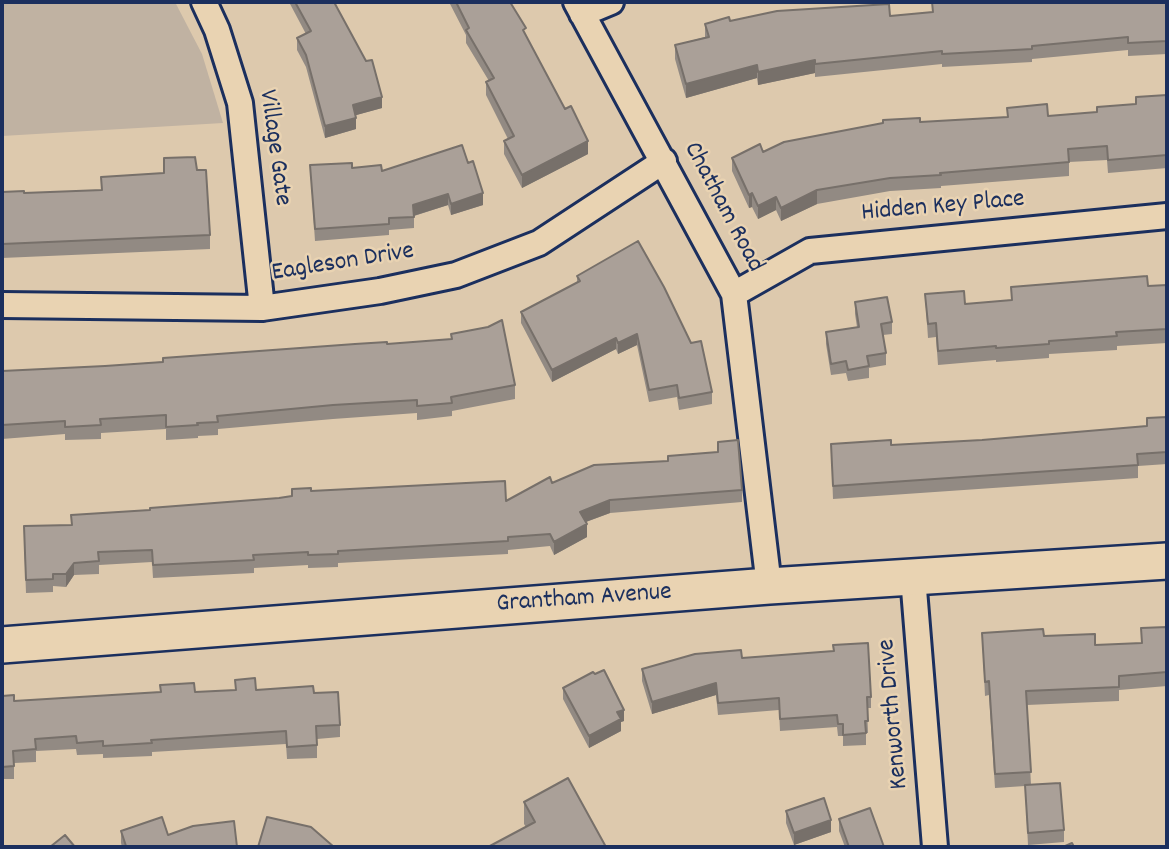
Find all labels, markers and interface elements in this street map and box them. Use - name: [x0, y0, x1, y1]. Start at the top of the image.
- street label: Village Gate: [249, 88, 297, 208]
- street label: Chatham Road: [675, 138, 769, 278]
- street label: Hidden Key Place: [860, 185, 1026, 231]
- street label: Eagleson Drive: [270, 237, 416, 291]
- street label: Grantham Avenue: [495, 578, 673, 622]
- street label: Kenworth Drive: [873, 637, 917, 791]

